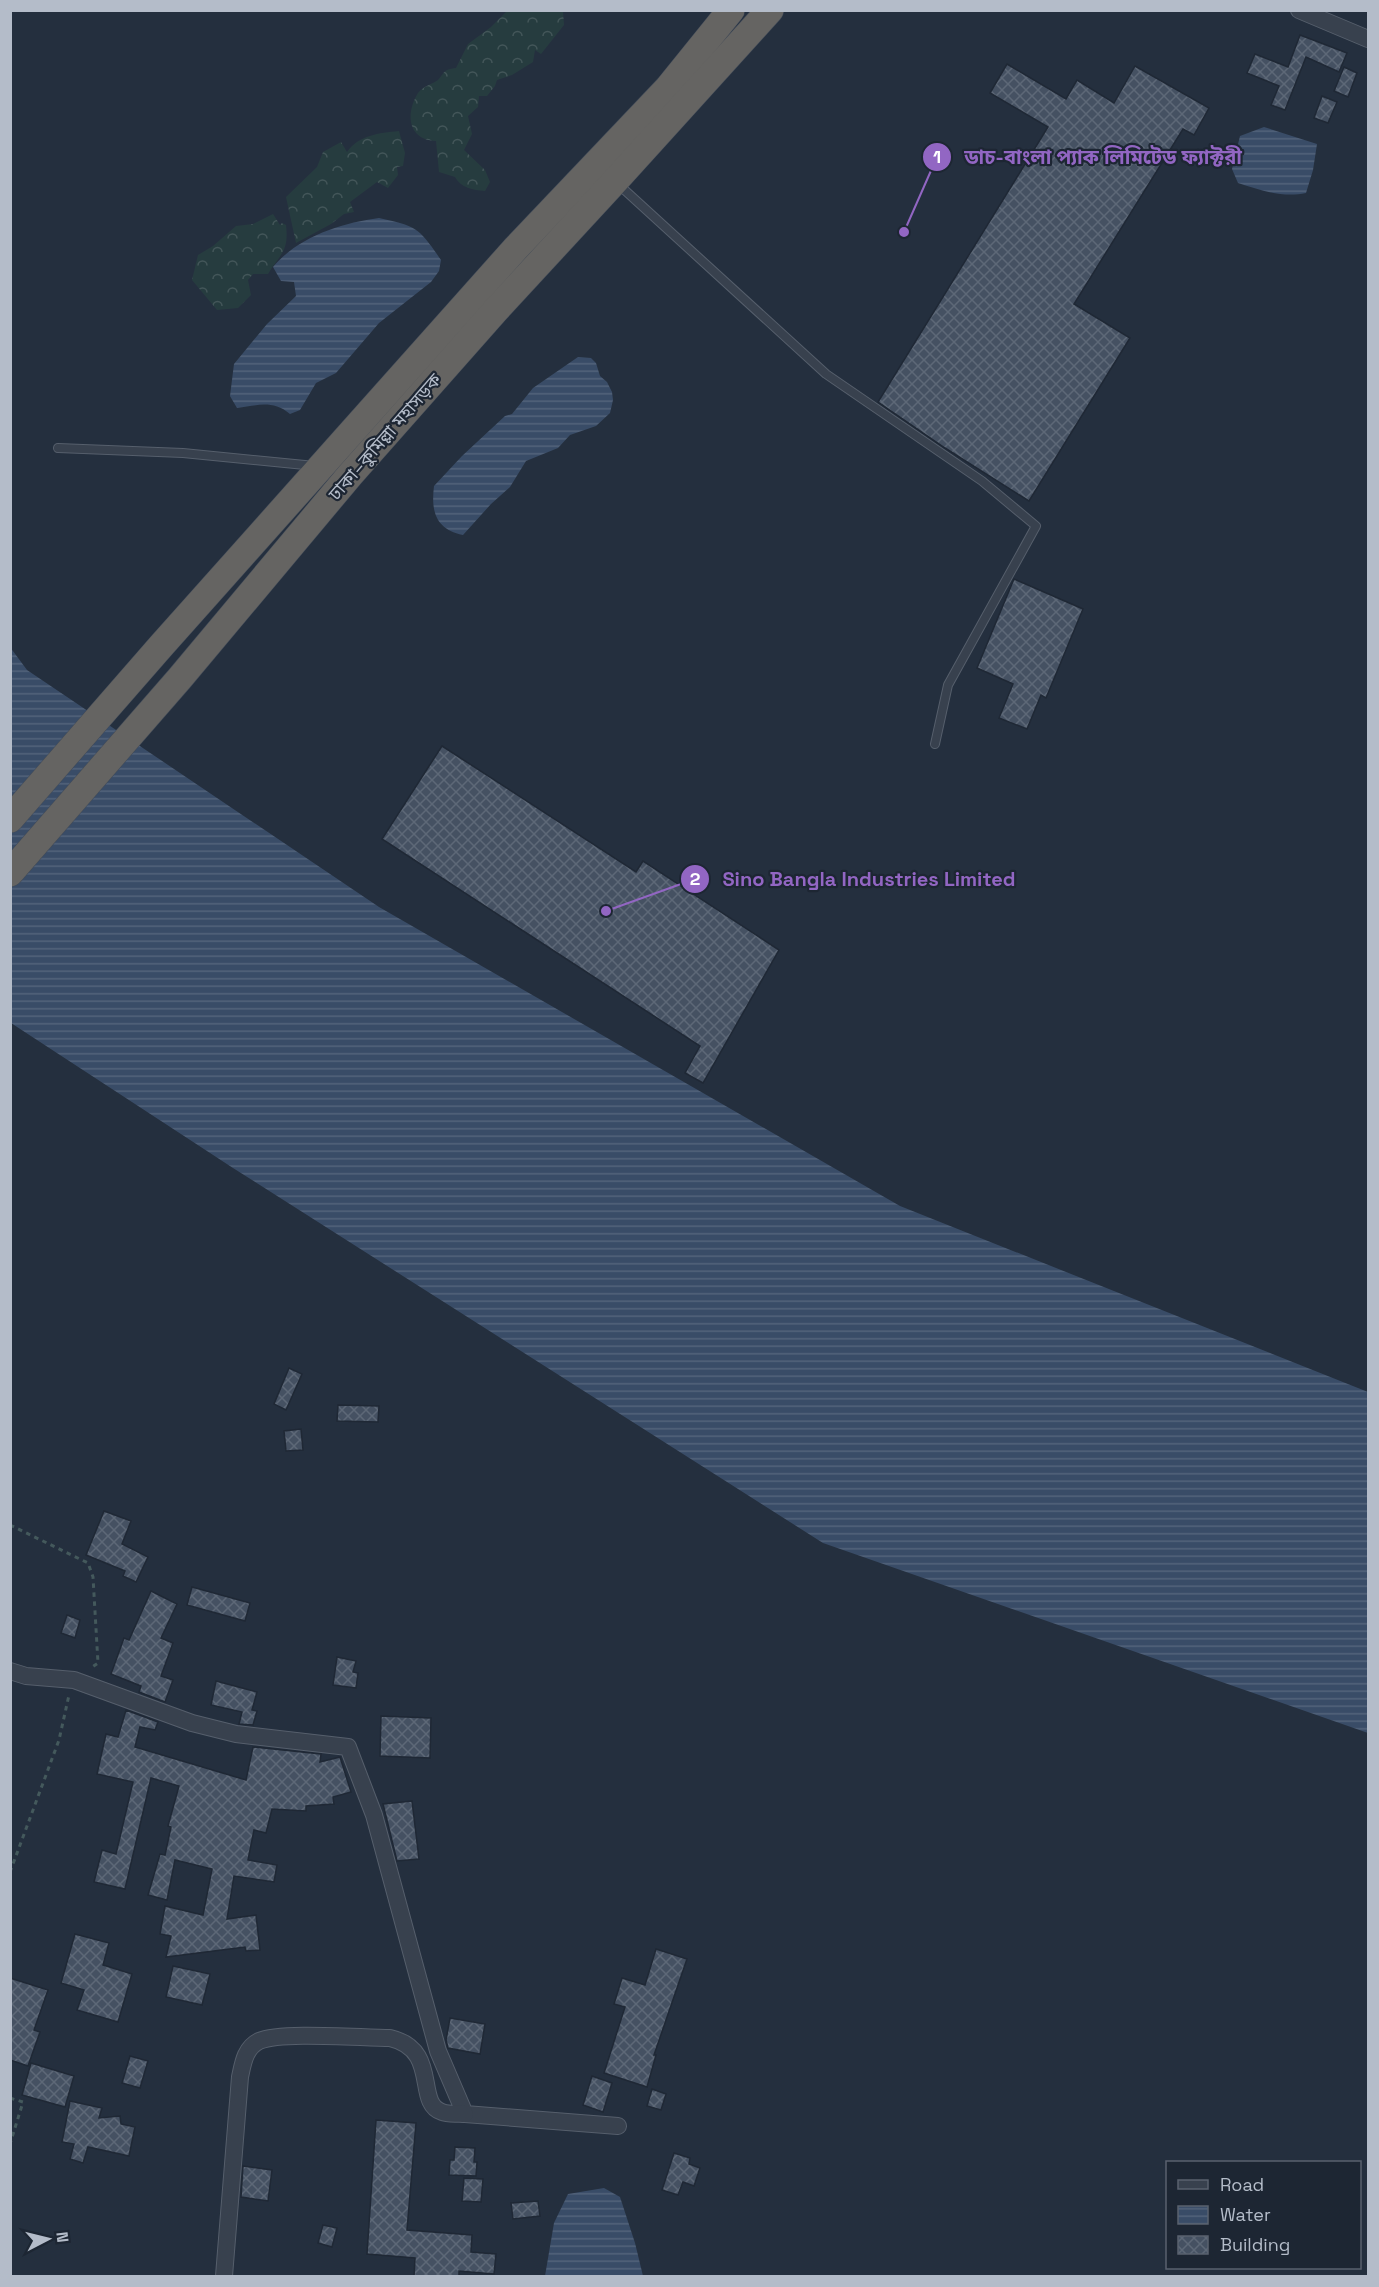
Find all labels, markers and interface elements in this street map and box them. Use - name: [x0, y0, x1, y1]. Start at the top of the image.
- callout: ডাচ-বাংলা প্যাক লিমিটেড ফ্যাক্টরী: [922, 138, 1254, 176]
- text: ডাচ-বাংলা প্যাক লিমিটেড ফ্যাক্টরী: [963, 144, 1242, 170]
- text: 1: [933, 145, 941, 168]
- street label: ঢাকা–কুমিল্লা মহাসড়ক: [323, 368, 446, 506]
- callout: Sino Bangla Industries Limited: [680, 860, 1027, 898]
- text: Sino Bangla Industries Limited: [723, 866, 1016, 892]
- text: 2: [690, 867, 701, 890]
- legend: [1166, 2161, 1361, 2269]
- text: Road: [1220, 2173, 1264, 2196]
- text: Water: [1220, 2203, 1271, 2226]
- north arrow: [18, 2209, 78, 2269]
- text: N: [51, 2231, 73, 2244]
- text: Building: [1220, 2233, 1290, 2256]

